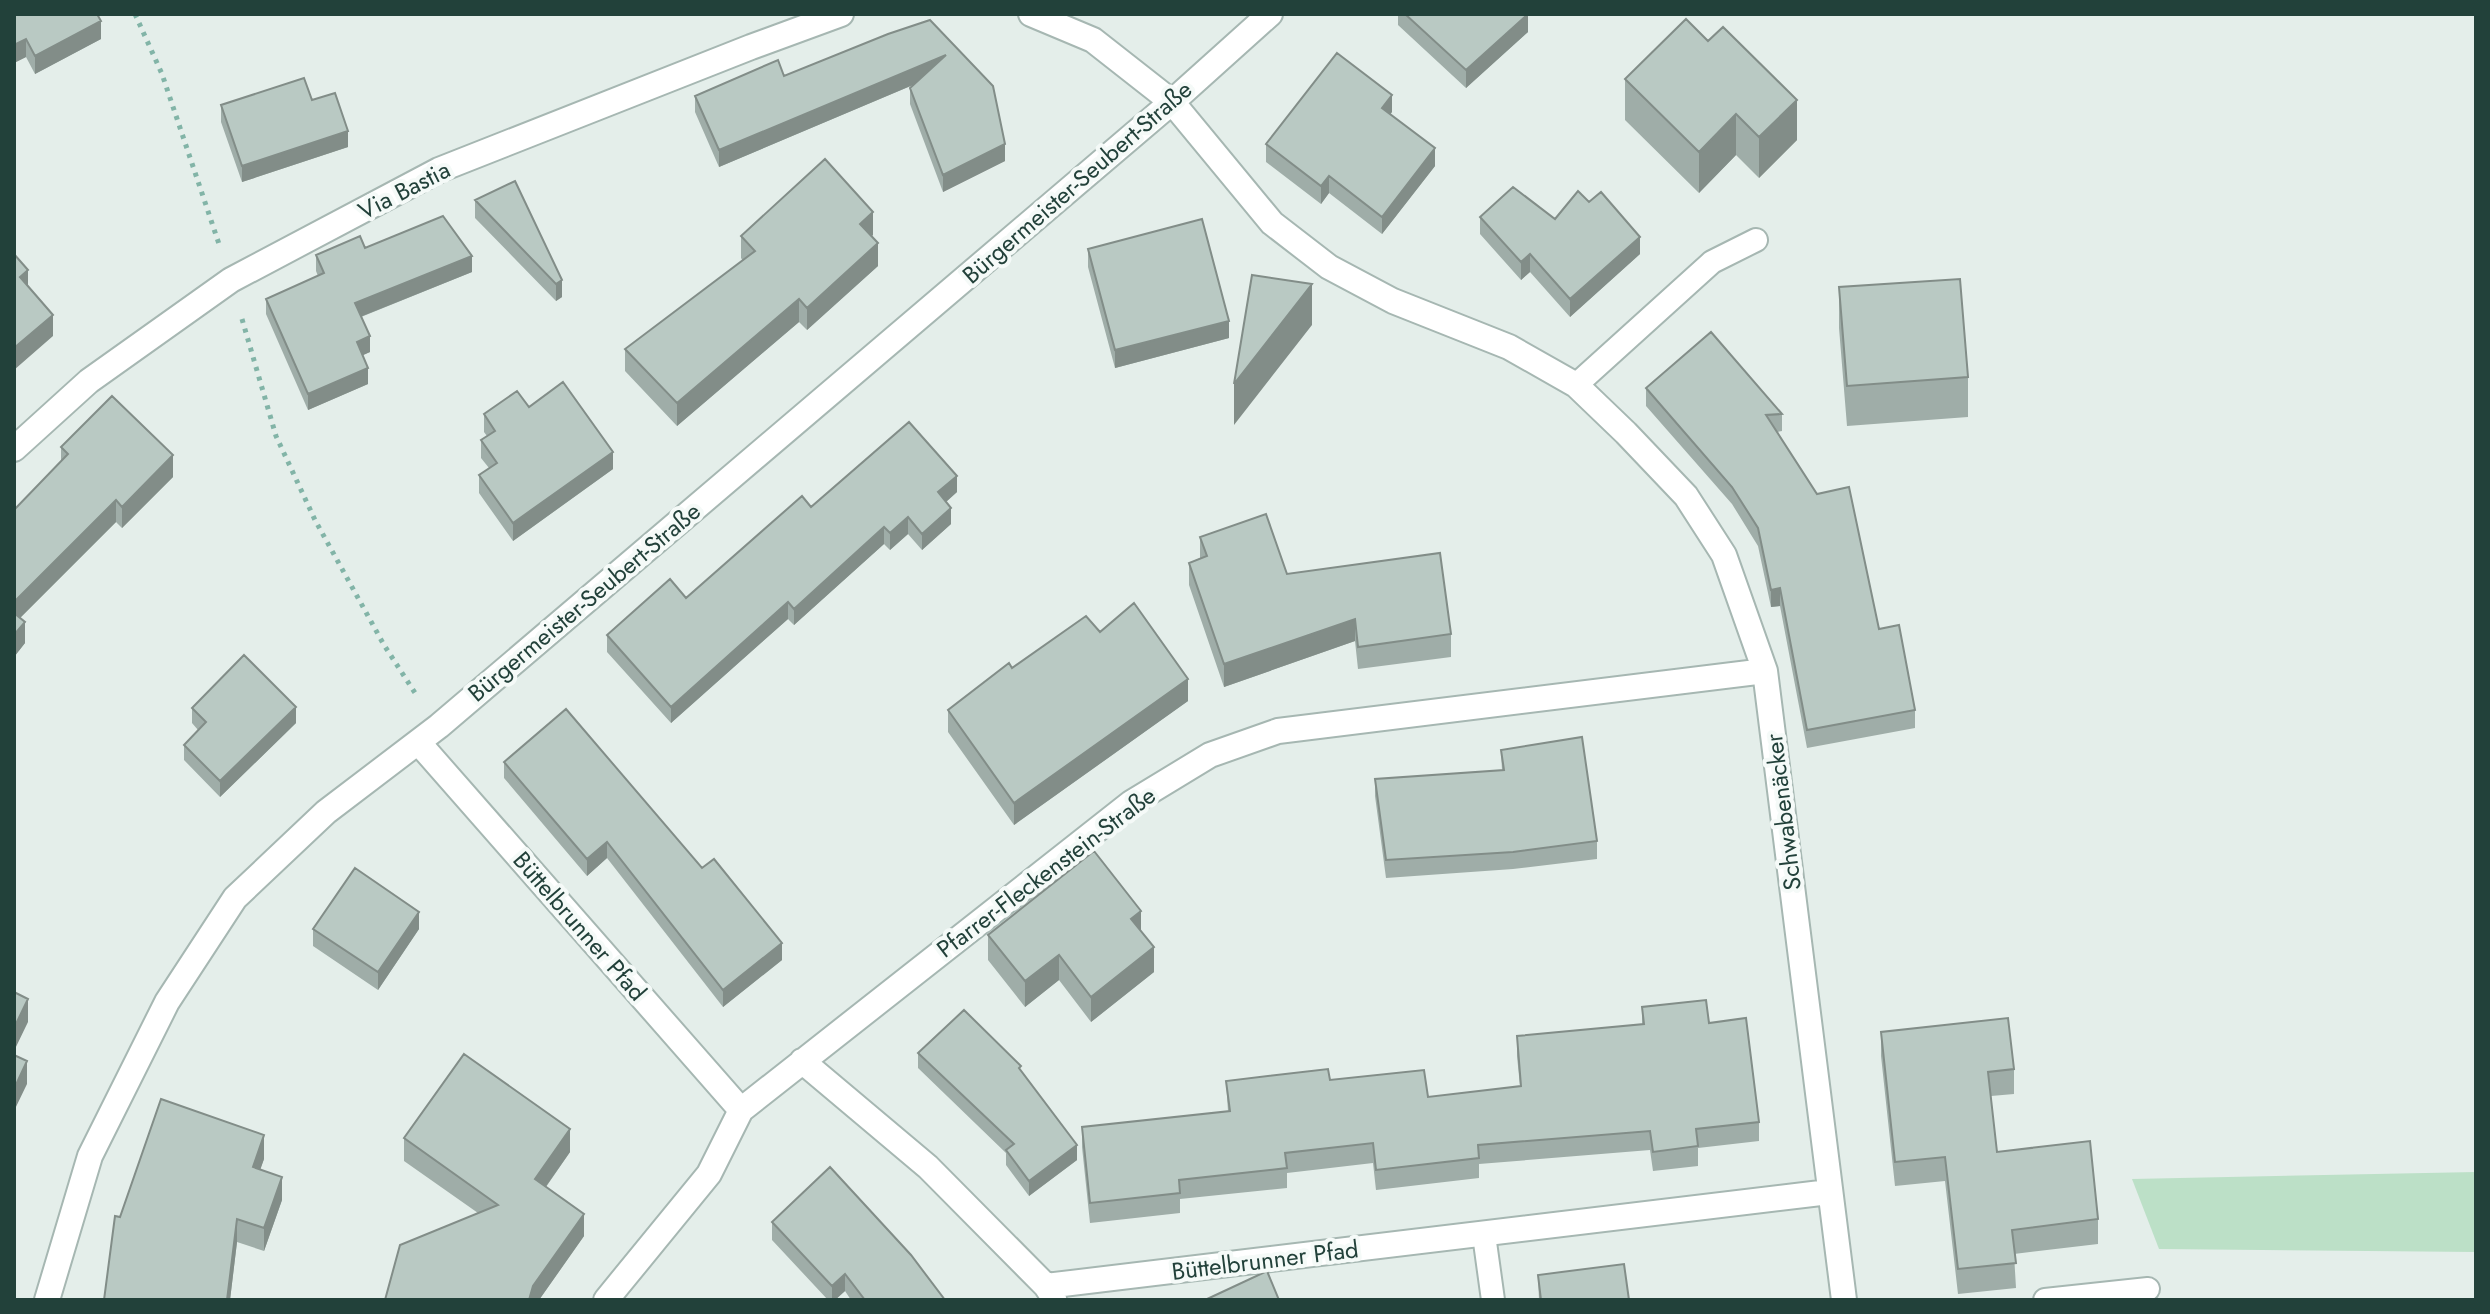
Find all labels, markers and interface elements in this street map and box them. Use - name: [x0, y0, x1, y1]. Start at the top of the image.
- street label: Bürgermeister-Seubert-Straße: [954, 72, 1200, 292]
- street label: Via Bastia: [352, 152, 456, 228]
- street label: Bürgermeister-Seubert-Straße: [460, 494, 708, 710]
- street label: Schwabenäcker: [1756, 731, 1810, 892]
- street label: Pfarrer-Fleckenstein-Straße: [929, 778, 1163, 966]
- street label: Büttelbrunner Pfad: [505, 844, 655, 1008]
- street label: Büttelbrunner Pfad: [1169, 1231, 1361, 1289]

